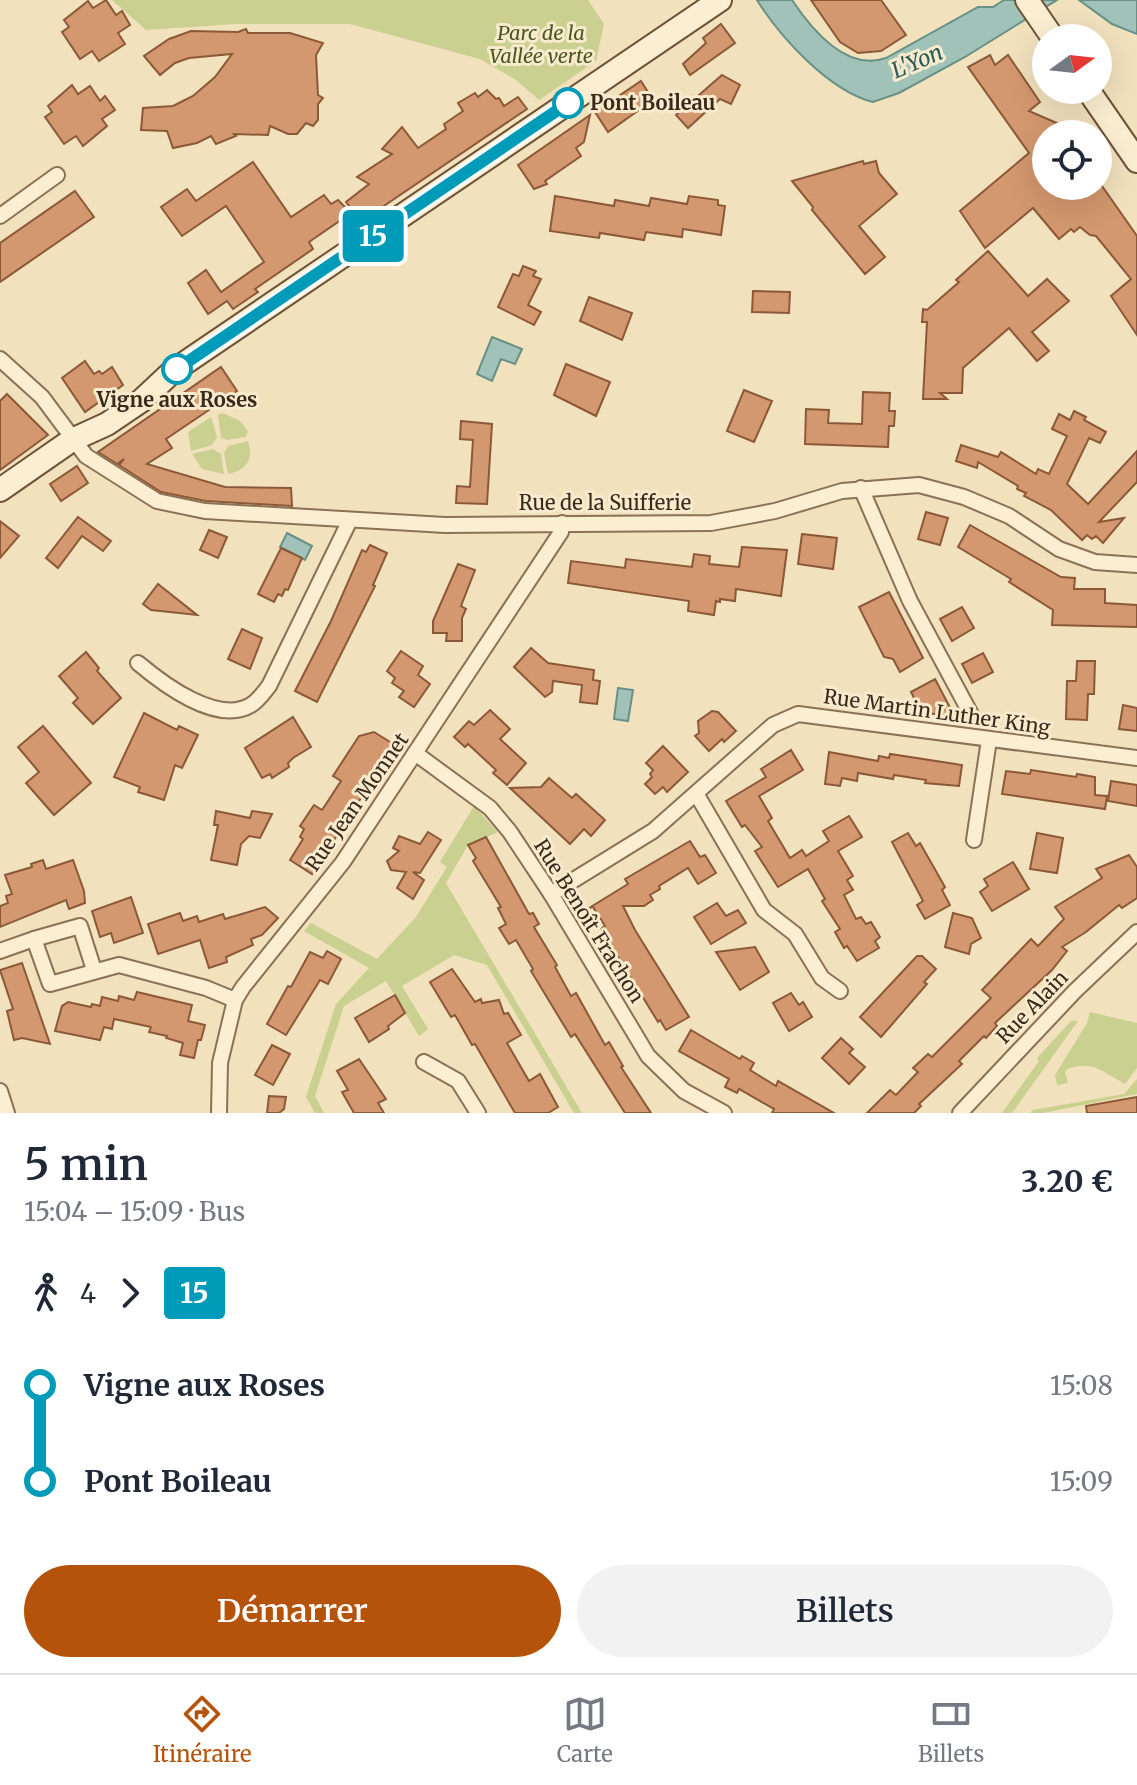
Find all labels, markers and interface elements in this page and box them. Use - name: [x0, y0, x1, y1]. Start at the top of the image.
- park label: Parc de la Vallée verte: [489, 20, 593, 68]
- north arrow: [1032, 24, 1112, 104]
- map controls: [1032, 24, 1112, 200]
- water label: L'Yon: [887, 38, 947, 84]
- marker: Pont Boileau: [553, 88, 583, 118]
- place label: Pont Boileau: [590, 90, 715, 115]
- button: locate: [1032, 120, 1112, 200]
- line badge: 15: [337, 210, 409, 262]
- text: 15: [359, 218, 387, 254]
- marker: Vigne aux Roses: [162, 354, 192, 384]
- place label: Vigne aux Roses: [96, 387, 257, 412]
- street label: Rue de la Suifferie: [519, 490, 691, 515]
- street label: Rue Martin Luther King: [822, 683, 1052, 740]
- street label: Rue Jean Monnet: [300, 727, 414, 876]
- street label: Rue Benoît Frachon: [529, 834, 650, 1007]
- street label: Rue Alain: [991, 965, 1073, 1049]
- text: 5 min: [24, 1137, 148, 1192]
- text: 3.20 €: [1021, 1162, 1113, 1200]
- text: 15:04 – 15:09 · Bus: [24, 1195, 245, 1228]
- icon: walk: [24, 1271, 68, 1315]
- icon: forward: [108, 1271, 152, 1315]
- text: 15: [180, 1275, 209, 1311]
- text: 4: [80, 1277, 96, 1310]
- text: Vigne aux Roses: [84, 1366, 325, 1404]
- text: 15:08: [1050, 1369, 1113, 1402]
- text: Pont Boileau: [84, 1462, 272, 1500]
- text: 15:09: [1050, 1465, 1113, 1498]
- button: Démarrer: [24, 1565, 561, 1657]
- button: Billets: [577, 1565, 1113, 1657]
- tab: Itinéraire: [153, 1692, 252, 1768]
- tab: Carte: [557, 1692, 613, 1768]
- tab: Billets: [918, 1692, 984, 1768]

